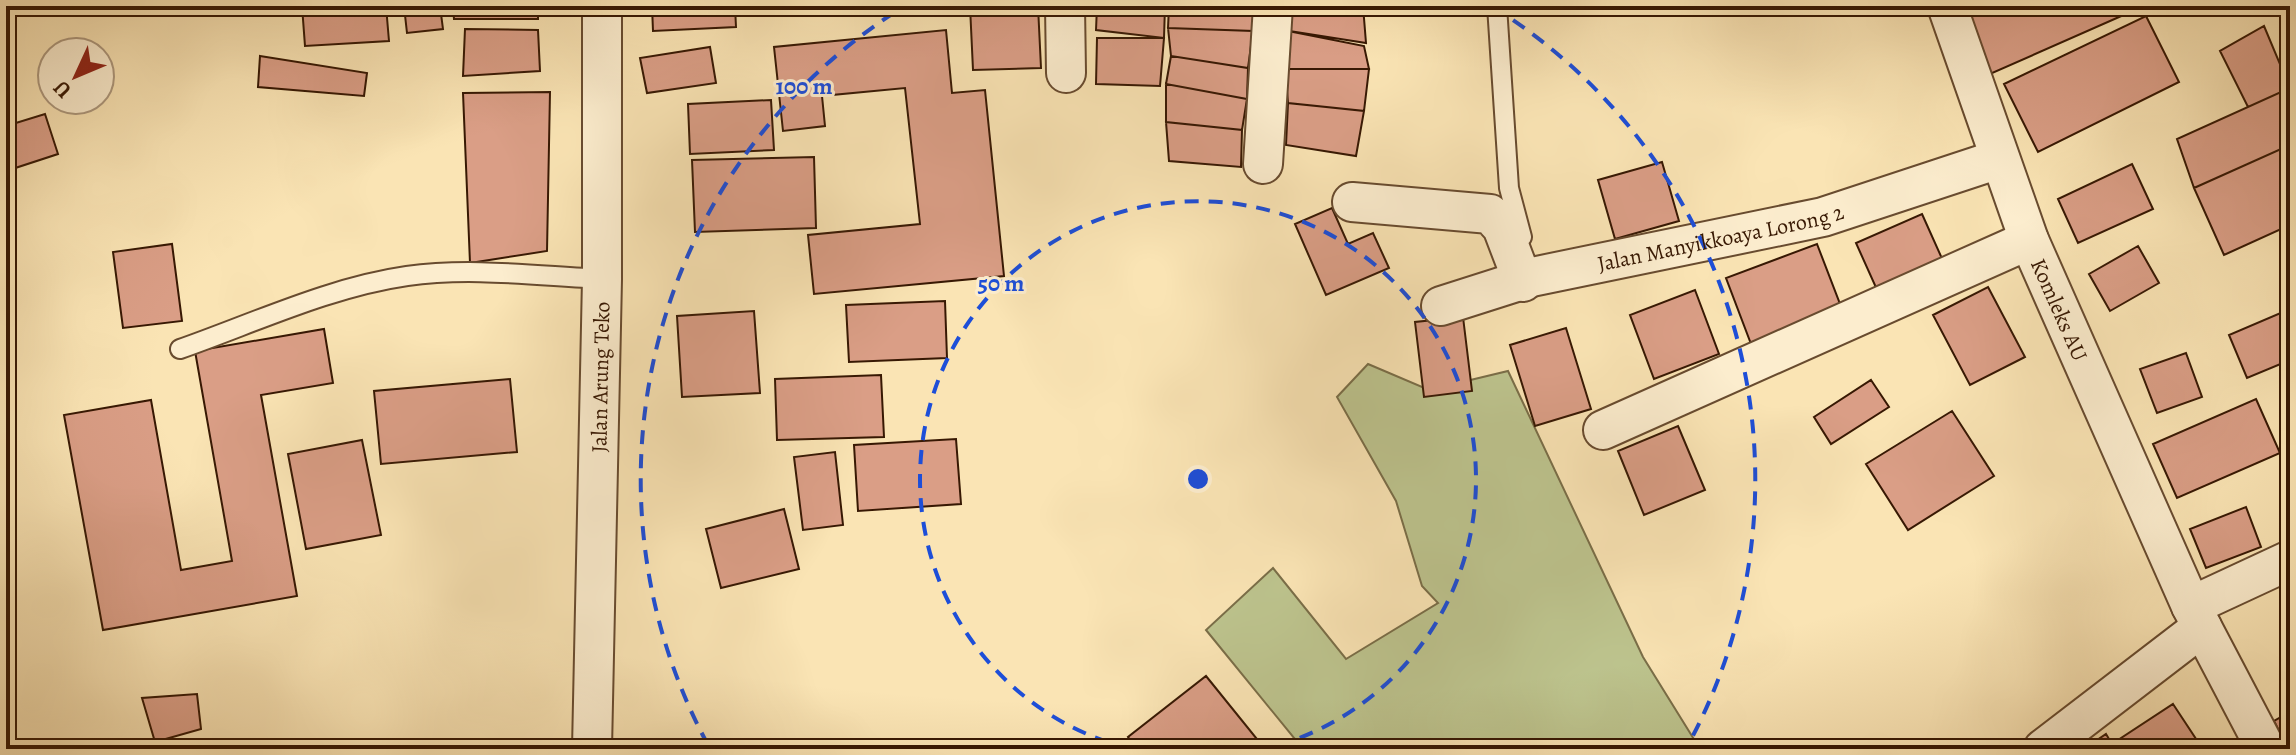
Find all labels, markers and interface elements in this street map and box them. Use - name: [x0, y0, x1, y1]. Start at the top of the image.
- north arrow: [36, 36, 116, 116]
- text: 100 m: [775, 70, 833, 102]
- text: U: [46, 73, 78, 105]
- street label: Jalan Manyikkoaya Lorong 2: [1595, 197, 1848, 279]
- street label: Komleks AU: [2023, 254, 2095, 366]
- text: 50 m: [978, 267, 1024, 299]
- street label: Jalan Arung Teko: [584, 301, 618, 453]
- centre of rings: [1184, 465, 1212, 493]

